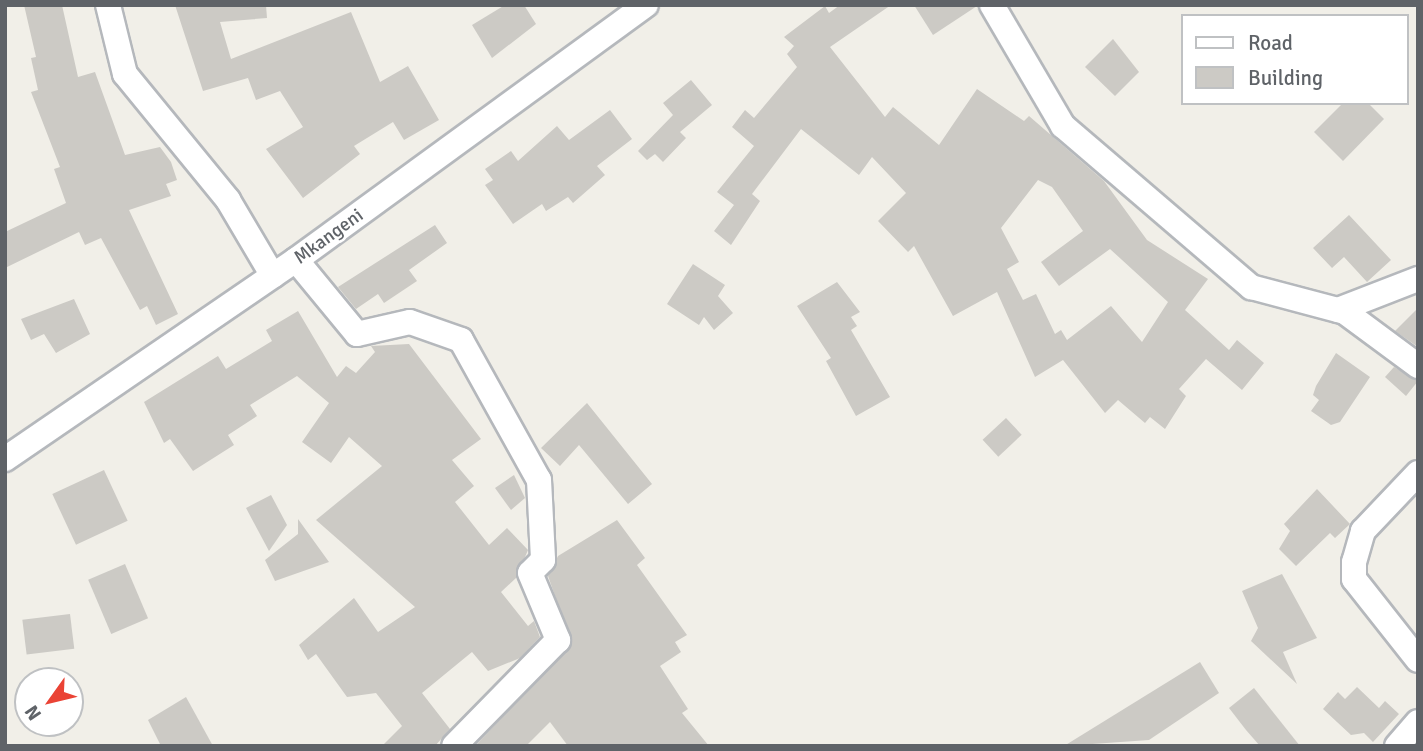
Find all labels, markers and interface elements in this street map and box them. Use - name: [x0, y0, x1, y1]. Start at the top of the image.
- legend: [1182, 14, 1409, 105]
- text: Road: [1248, 30, 1293, 56]
- text: Building: [1248, 65, 1323, 91]
- street label: Mkangeni: [290, 204, 368, 270]
- north arrow: [14, 667, 84, 737]
- text: N: [20, 700, 47, 725]

